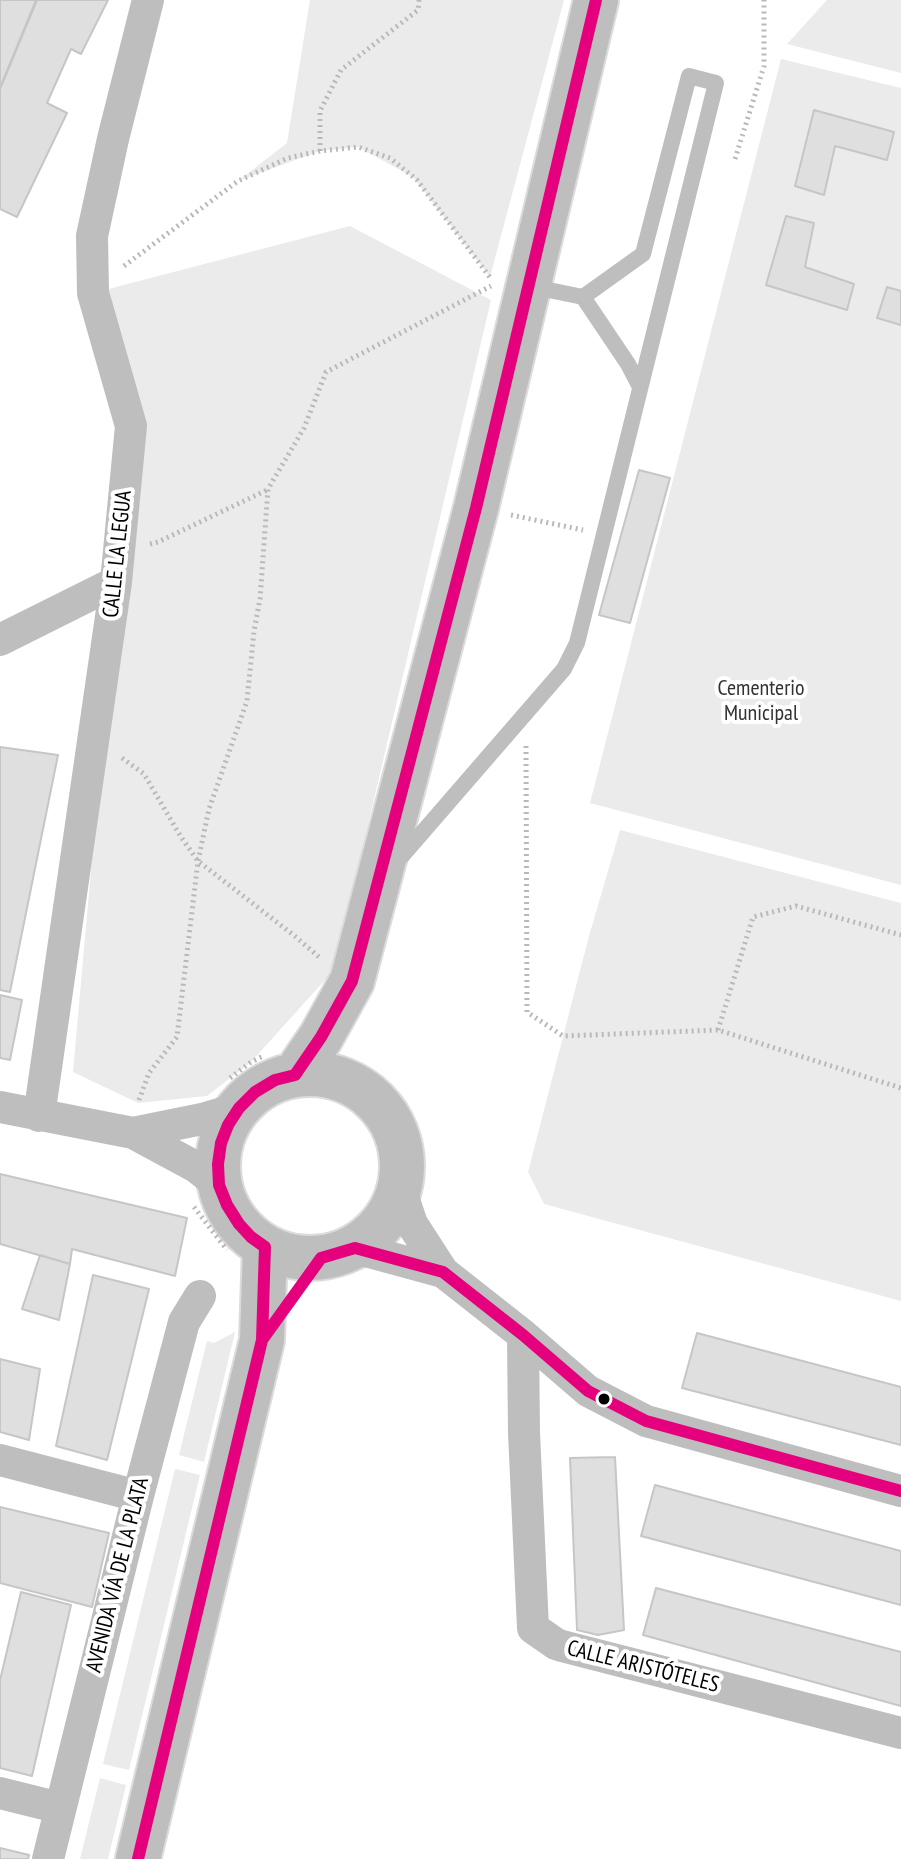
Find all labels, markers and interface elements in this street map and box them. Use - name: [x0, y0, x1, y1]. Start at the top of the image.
- street label: CALLE LA LEGUA: [98, 489, 138, 619]
- park label: Cementerio Municipal: [718, 676, 804, 728]
- unlabelled marker: [596, 1391, 612, 1407]
- street label: AVENIDA VÍA DE LA PLATA: [81, 1475, 155, 1675]
- street label: CALLE ARISTÓTELES: [564, 1635, 722, 1699]

